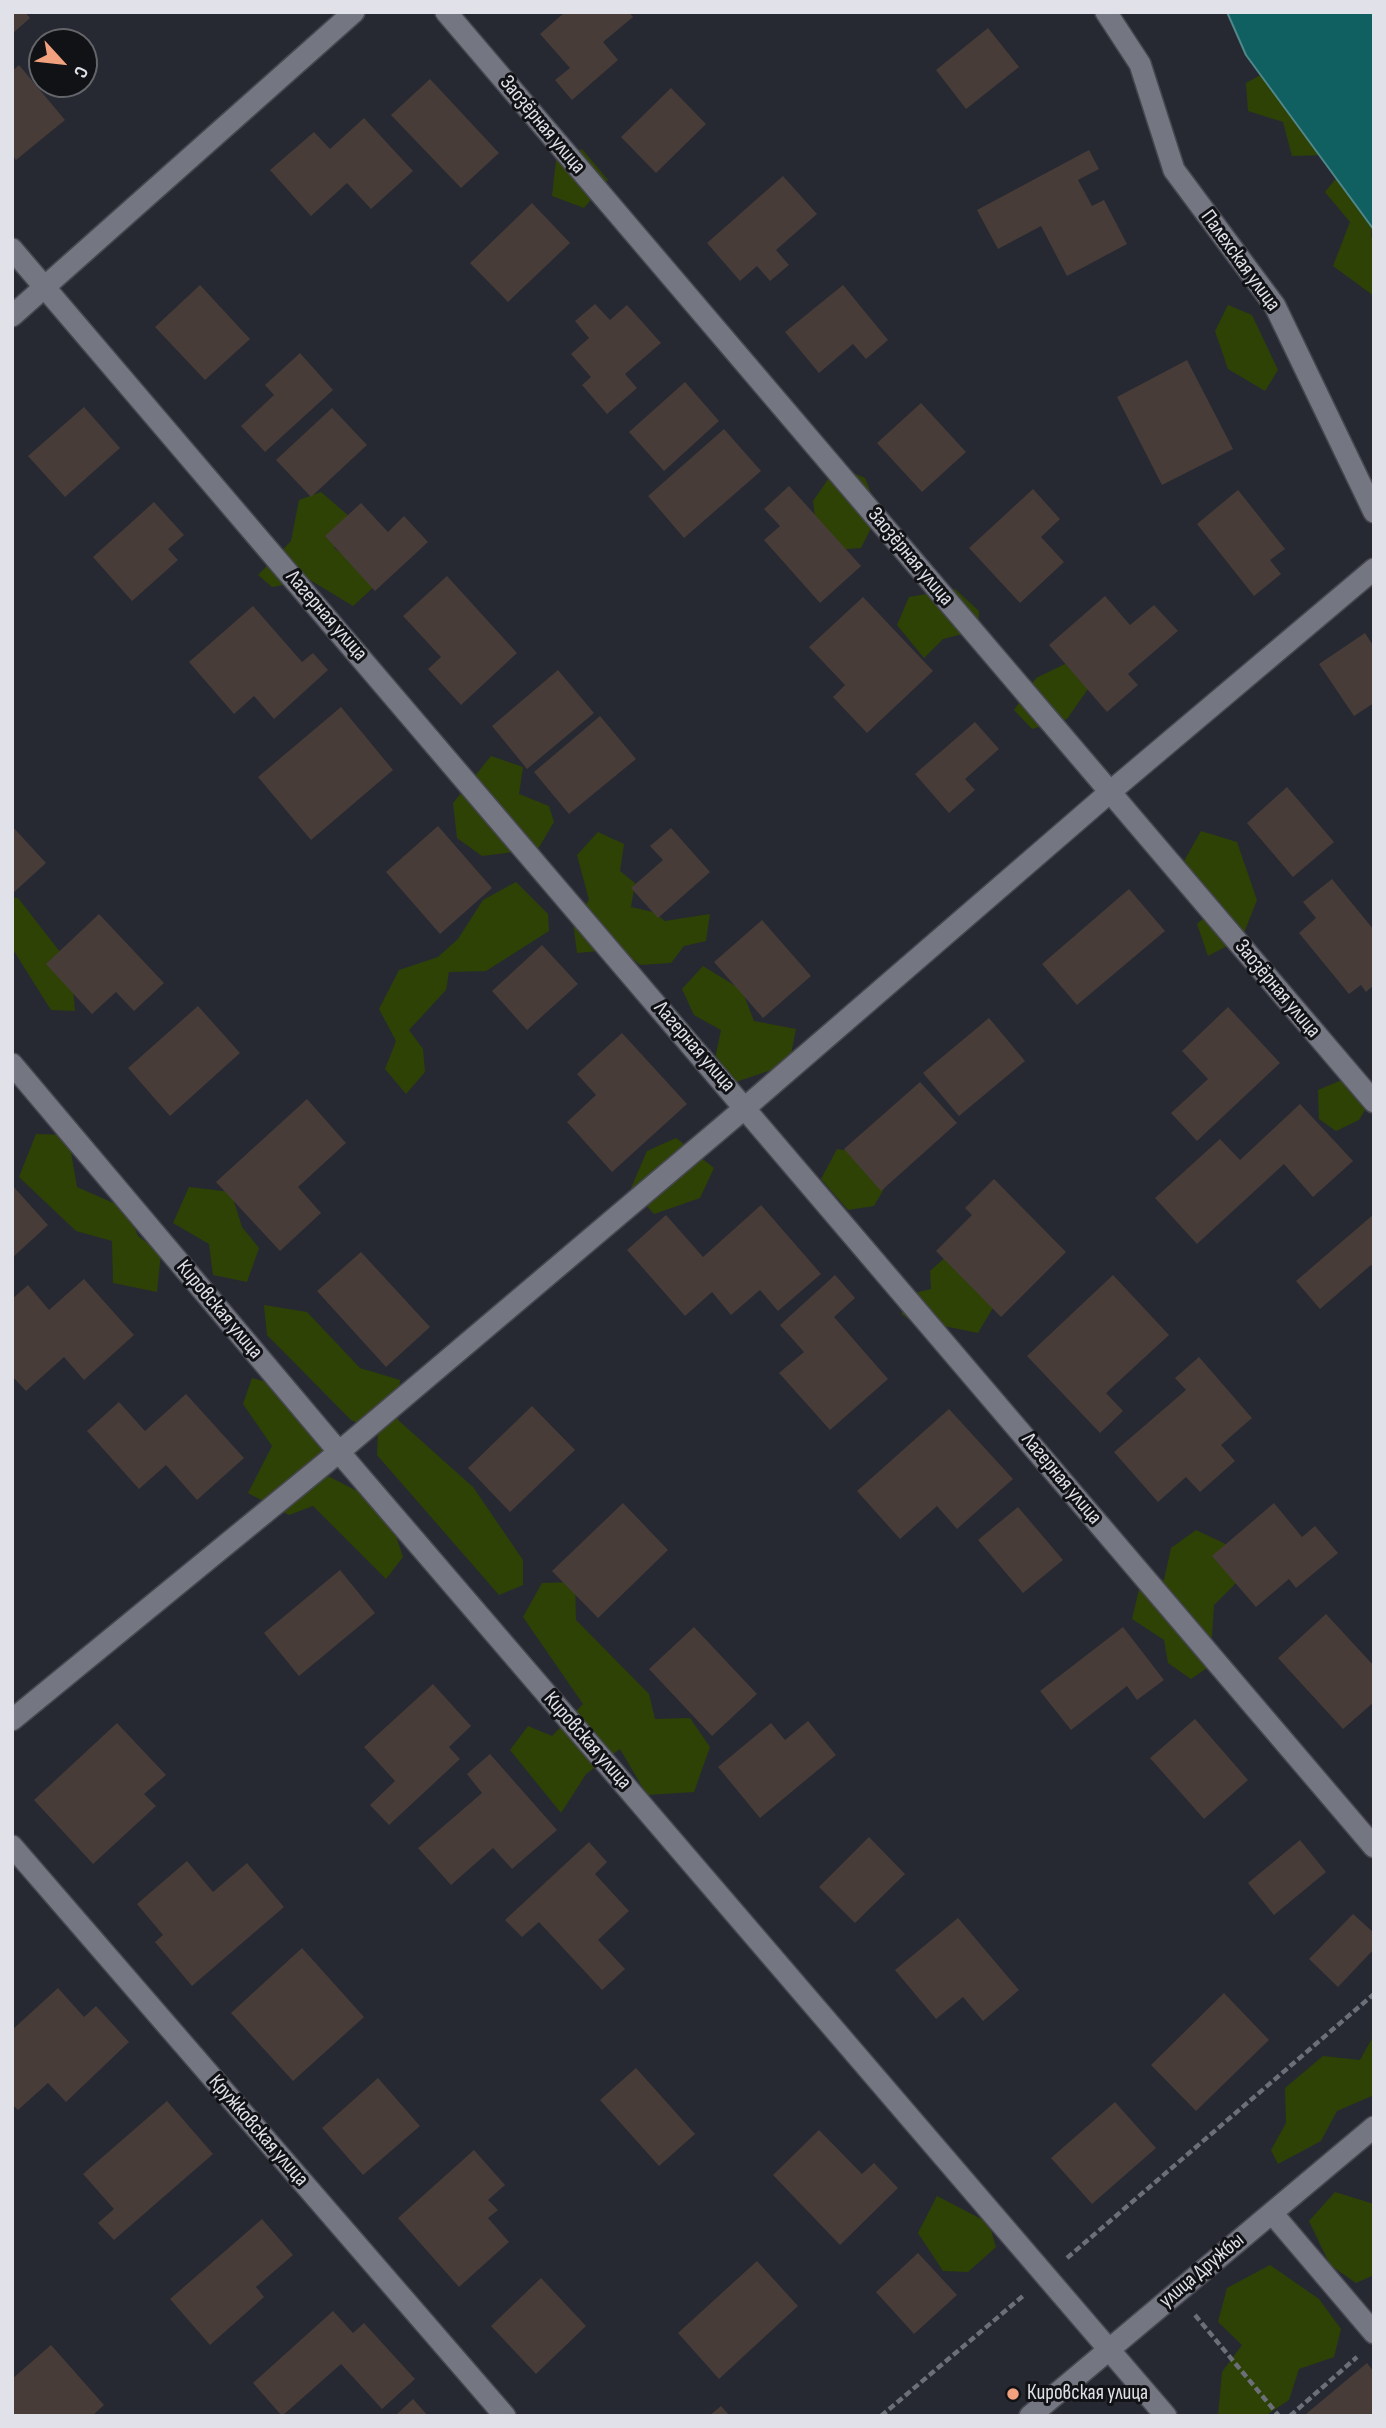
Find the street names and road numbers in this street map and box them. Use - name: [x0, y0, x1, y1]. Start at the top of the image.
- street label: Заозёрная улица: [494, 71, 590, 179]
- street label: Палехская улица: [1195, 206, 1285, 316]
- street label: Заозёрная улица: [862, 503, 958, 611]
- street label: Лагерная улица: [280, 566, 372, 666]
- street label: Заозёрная улица: [1229, 935, 1325, 1043]
- street label: Лагерная улица: [648, 997, 740, 1097]
- street label: Кировская улица: [170, 1255, 268, 1365]
- street label: Лагерная улица: [1015, 1428, 1107, 1530]
- street label: Кировская улица: [538, 1687, 636, 1795]
- street label: Кружковская улица: [203, 2070, 313, 2192]
- street label: улица Дружбы: [1154, 2228, 1250, 2314]

